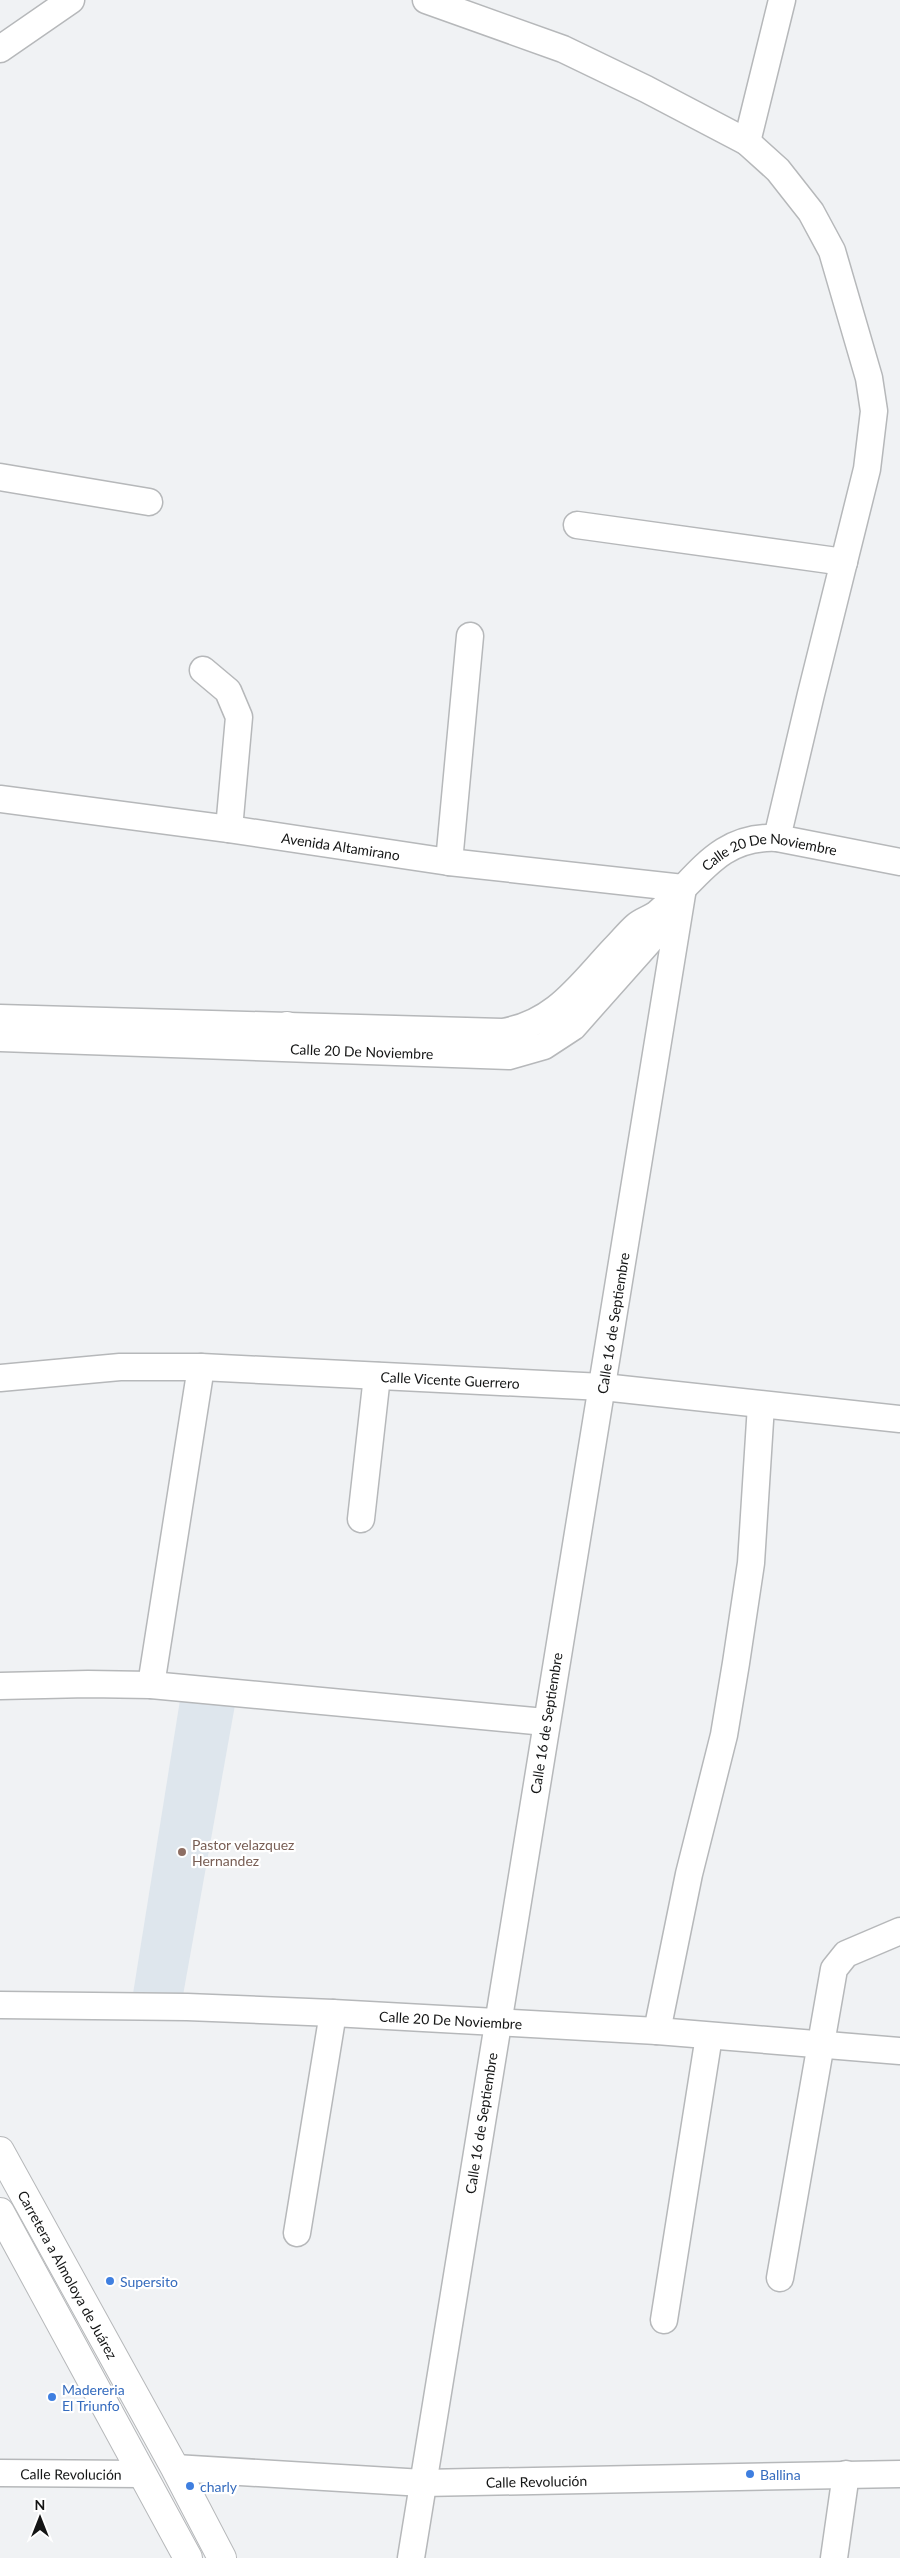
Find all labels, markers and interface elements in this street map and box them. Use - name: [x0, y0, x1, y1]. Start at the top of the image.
- street label: Avenida Altamirano: [280, 828, 401, 863]
- street label: Calle 20 De Noviembre: [698, 829, 839, 874]
- street label: Calle 20 De Noviembre: [290, 1040, 434, 1062]
- street label: Calle 16 de Septiembre: [593, 1251, 633, 1395]
- street label: Calle Vicente Guerrero: [380, 1367, 520, 1391]
- street label: Calle 16 de Septiembre: [526, 1651, 566, 1795]
- place label: Pastor velazquez Hernandez: [192, 1836, 294, 1869]
- marker: Pastor velazquez Hernandez: [176, 1846, 188, 1858]
- street label: Calle 20 De Noviembre: [379, 2007, 523, 2032]
- street label: Calle 16 de Septiembre: [461, 2051, 501, 2195]
- street label: Carretera a Almoloya de Juárez: [15, 2187, 122, 2362]
- place label: Supersito: [120, 2273, 178, 2290]
- marker: Supersito: [104, 2275, 116, 2287]
- place label: Madereria El Triunfo: [62, 2381, 125, 2414]
- marker: Madereria El Triunfo: [46, 2391, 58, 2403]
- street label: Calle Revolución: [20, 2465, 122, 2482]
- place label: Ballina: [760, 2466, 801, 2483]
- marker: Ballina: [744, 2468, 756, 2480]
- street label: Calle Revolución: [486, 2471, 587, 2490]
- place label: charly: [200, 2478, 238, 2495]
- marker: charly: [184, 2480, 196, 2492]
- north arrow: [15, 2493, 65, 2543]
- text: N: [35, 2496, 45, 2513]

